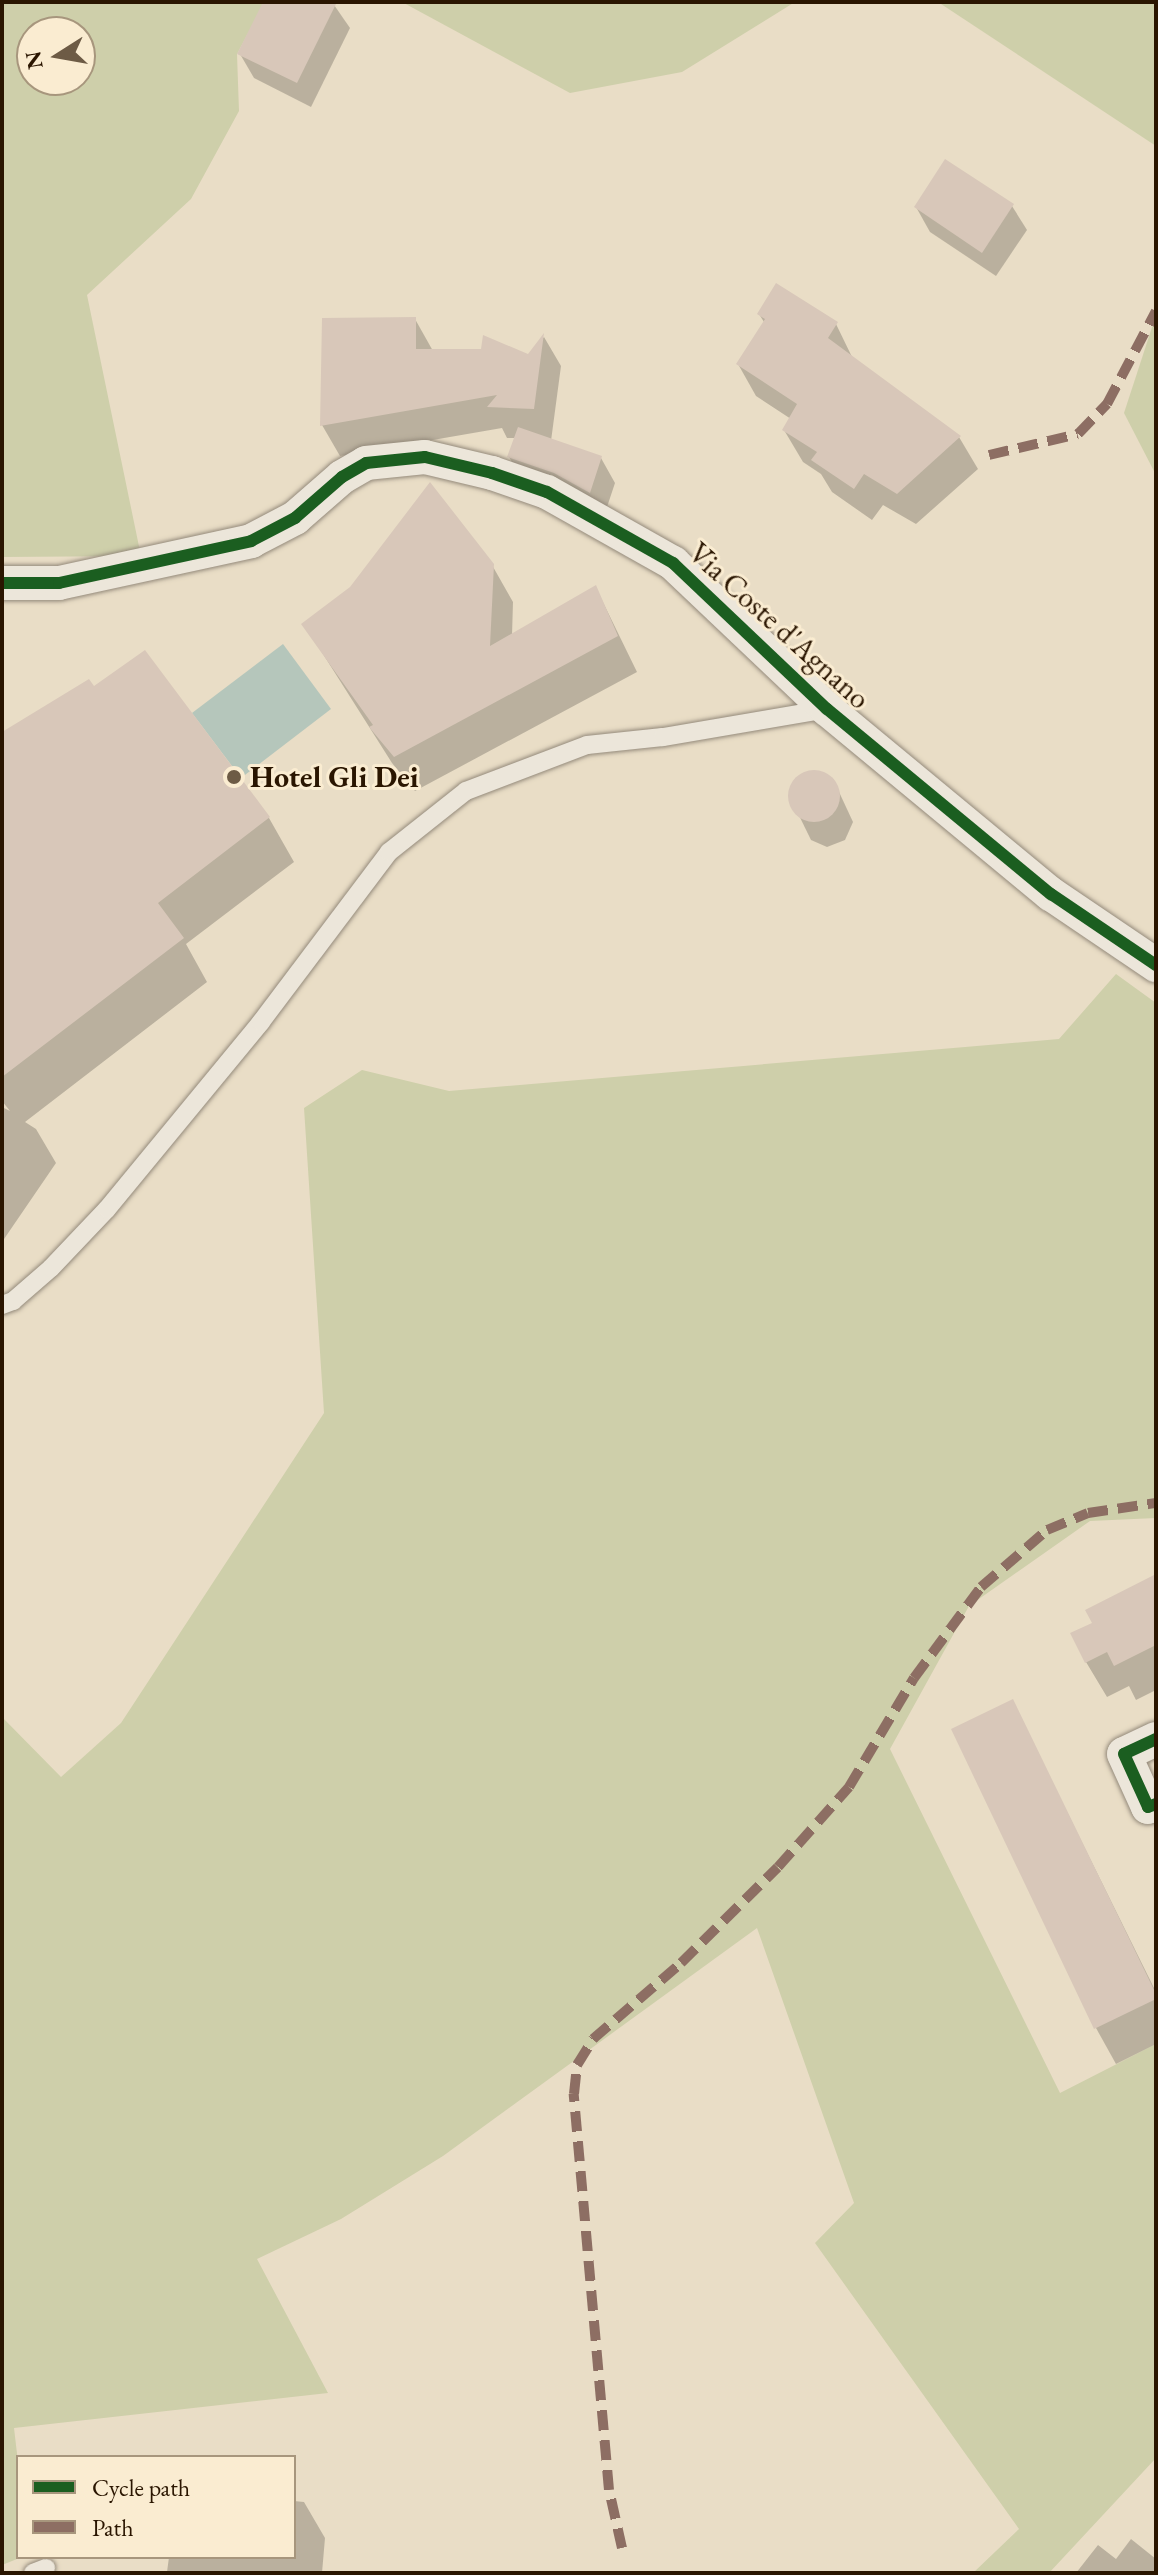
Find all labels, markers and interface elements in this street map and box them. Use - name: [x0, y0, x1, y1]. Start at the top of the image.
- north arrow: [16, 16, 96, 96]
- text: N: [18, 49, 50, 72]
- street label: Via Coste d'Agnano: [681, 535, 877, 717]
- place label: Hotel Gli Dei: [250, 759, 419, 795]
- marker: Hotel Gli Dei: [225, 768, 243, 786]
- legend: [16, 2455, 296, 2559]
- text: Cycle path: [92, 2472, 190, 2503]
- text: Path: [92, 2512, 134, 2543]

